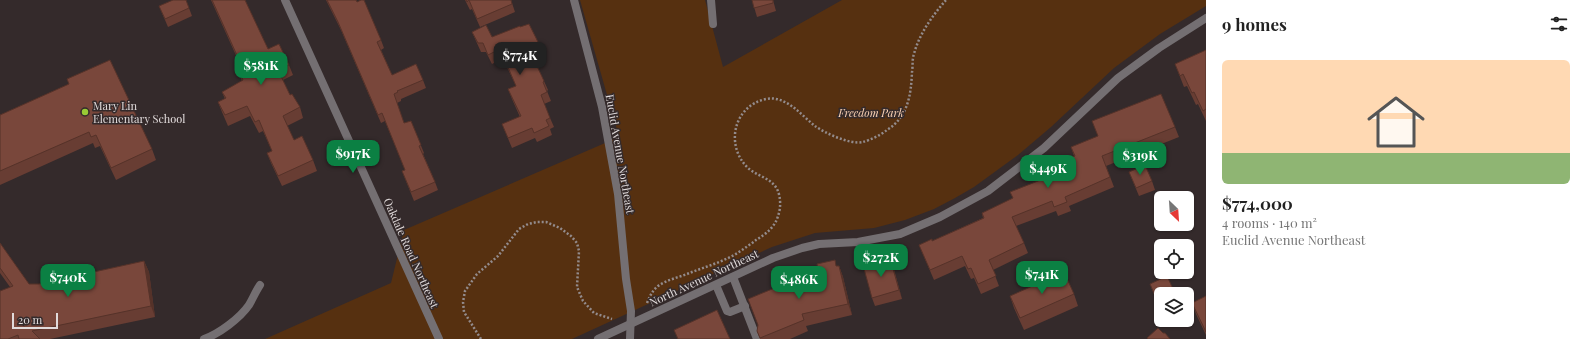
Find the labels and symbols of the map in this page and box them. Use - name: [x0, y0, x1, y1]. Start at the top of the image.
- pin: $774K: [492, 42, 548, 76]
- pin: $581K: [233, 52, 289, 86]
- street label: Euclid Avenue Northeast: [603, 93, 638, 215]
- place label: Mary Lin Elementary School: [93, 98, 185, 126]
- park label: Freedom Park: [837, 105, 904, 120]
- marker: Mary Lin Elementary School: [80, 107, 90, 117]
- pin: $917K: [325, 140, 381, 174]
- pin: $319K: [1112, 142, 1168, 176]
- pin: $449K: [1020, 155, 1076, 189]
- north arrow: [1154, 191, 1194, 231]
- street label: Oakdale Road Northeast: [380, 195, 443, 310]
- pin: $272K: [853, 244, 909, 278]
- street label: North Avenue Northeast: [647, 246, 761, 309]
- pin: $741K: [1014, 261, 1070, 295]
- pin: $740K: [40, 264, 96, 298]
- pin: $486K: [771, 266, 827, 300]
- scale bar: [12, 311, 58, 330]

